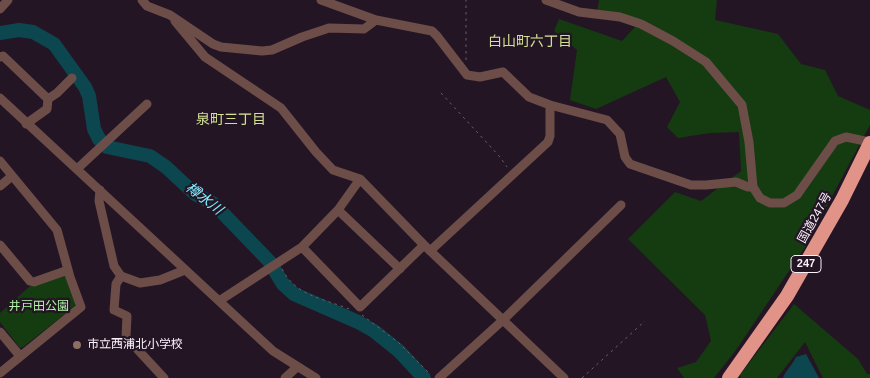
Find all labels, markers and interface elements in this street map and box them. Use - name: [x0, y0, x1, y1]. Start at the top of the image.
- district label: 白山町六丁目: [488, 34, 572, 50]
- district label: 泉町三丁目: [196, 112, 266, 128]
- water label: 樽水川: [182, 179, 226, 219]
- street label: 国道247号: [795, 190, 835, 246]
- road number: 247: [791, 255, 821, 272]
- park label: 井戸田公園: [9, 300, 69, 314]
- place label: 市立西浦北小学校: [87, 338, 183, 352]
- marker: 市立西浦北小学校: [71, 339, 83, 351]

